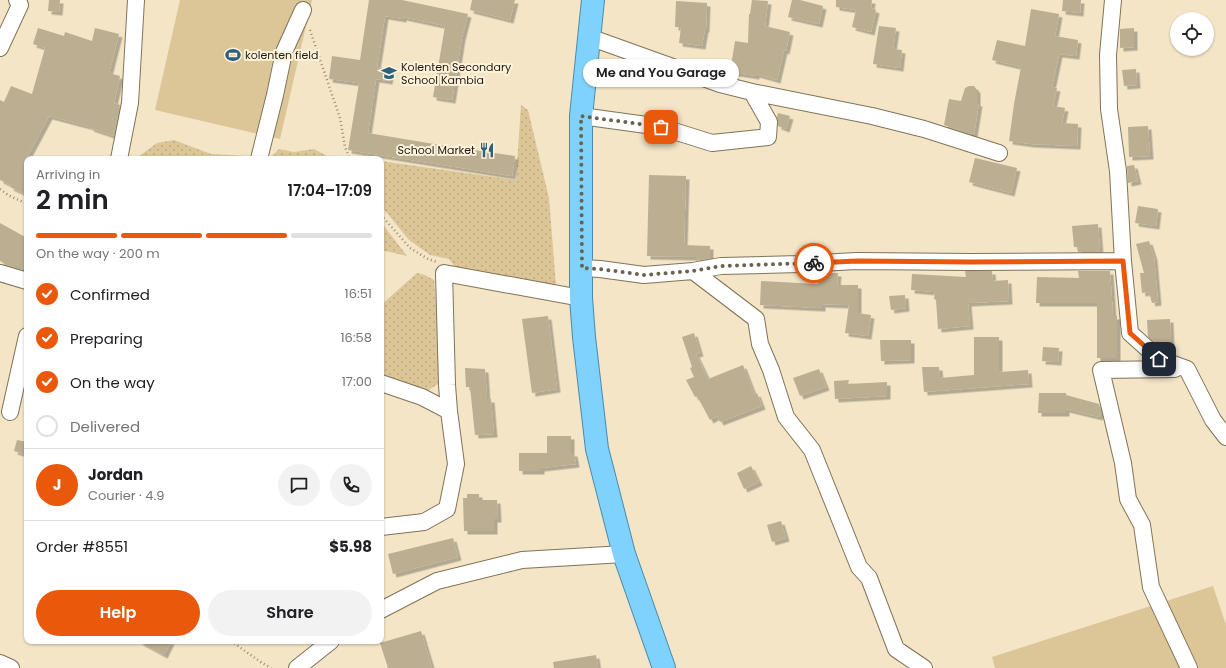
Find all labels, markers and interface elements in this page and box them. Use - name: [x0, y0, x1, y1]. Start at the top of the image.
- map controls: [1170, 12, 1214, 56]
- button: locate: [1170, 12, 1214, 56]
- sports icon: kolenten field: [224, 46, 242, 64]
- place label: kolenten field: [245, 47, 318, 63]
- place label: Kolenten Secondary School Kambia: [401, 59, 512, 88]
- callout: Me and You Garage: [583, 59, 739, 87]
- text: Me and You Garage: [596, 63, 726, 82]
- school or university icon: Kolenten Secondary School Kambia: [380, 64, 398, 82]
- pin: [644, 110, 678, 144]
- icon: bag: [650, 116, 672, 138]
- restaurant icon: School Market: [478, 141, 496, 159]
- place label: School Market: [398, 142, 475, 158]
- text: Arriving in: [36, 165, 100, 184]
- text: 17:04–17:09: [288, 180, 372, 201]
- text: 2 min: [36, 182, 109, 218]
- courier: [794, 243, 834, 283]
- text: On the way · 200 m: [36, 244, 160, 263]
- icon: bike: [803, 252, 825, 274]
- icon: check: [36, 283, 58, 305]
- text: Confirmed: [70, 284, 150, 305]
- text: 16:51: [344, 284, 372, 303]
- icon: check: [36, 327, 58, 349]
- text: Preparing: [70, 328, 143, 349]
- text: 16:58: [340, 328, 372, 347]
- pin: [1142, 342, 1176, 376]
- icon: home: [1148, 348, 1170, 370]
- icon: check: [36, 371, 58, 393]
- text: On the way: [70, 372, 155, 393]
- text: 17:00: [342, 372, 372, 391]
- text: Delivered: [70, 416, 140, 437]
- text: Jordan: [88, 464, 143, 485]
- button: chat: [278, 464, 320, 506]
- button: phone: [330, 464, 372, 506]
- text: J: [53, 474, 61, 495]
- text: Courier · 4.9: [88, 486, 164, 505]
- text: Order #8551: [36, 536, 128, 557]
- text: $5.98: [329, 536, 372, 557]
- button: Help: [36, 590, 200, 636]
- button: Share: [208, 590, 372, 636]

